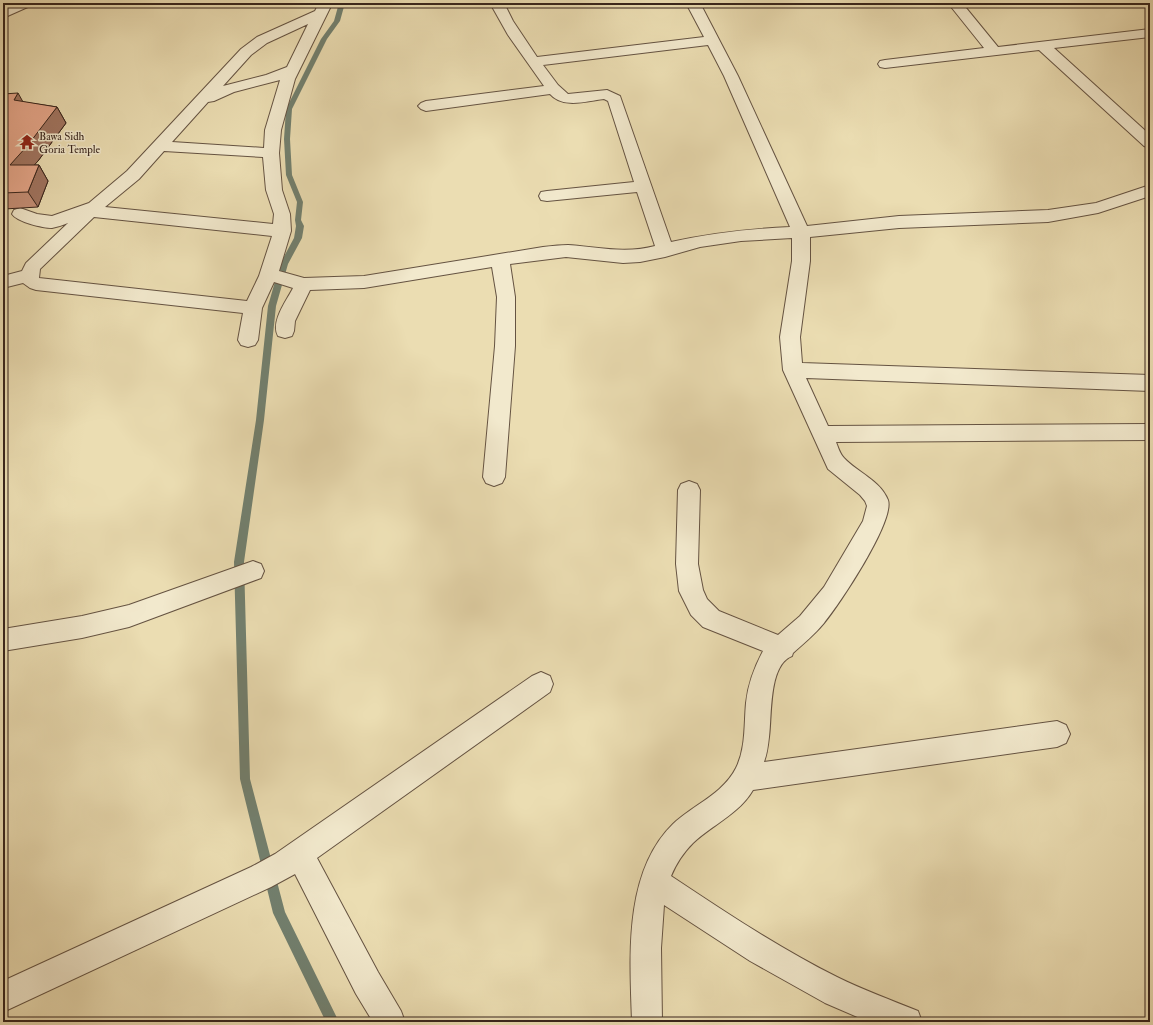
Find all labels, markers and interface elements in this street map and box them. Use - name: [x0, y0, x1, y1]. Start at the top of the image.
- place label: Bawa Sidh Goria Temple: [39, 130, 101, 157]
- temple icon: Bawa Sidh Goria Temple: [18, 133, 36, 151]

